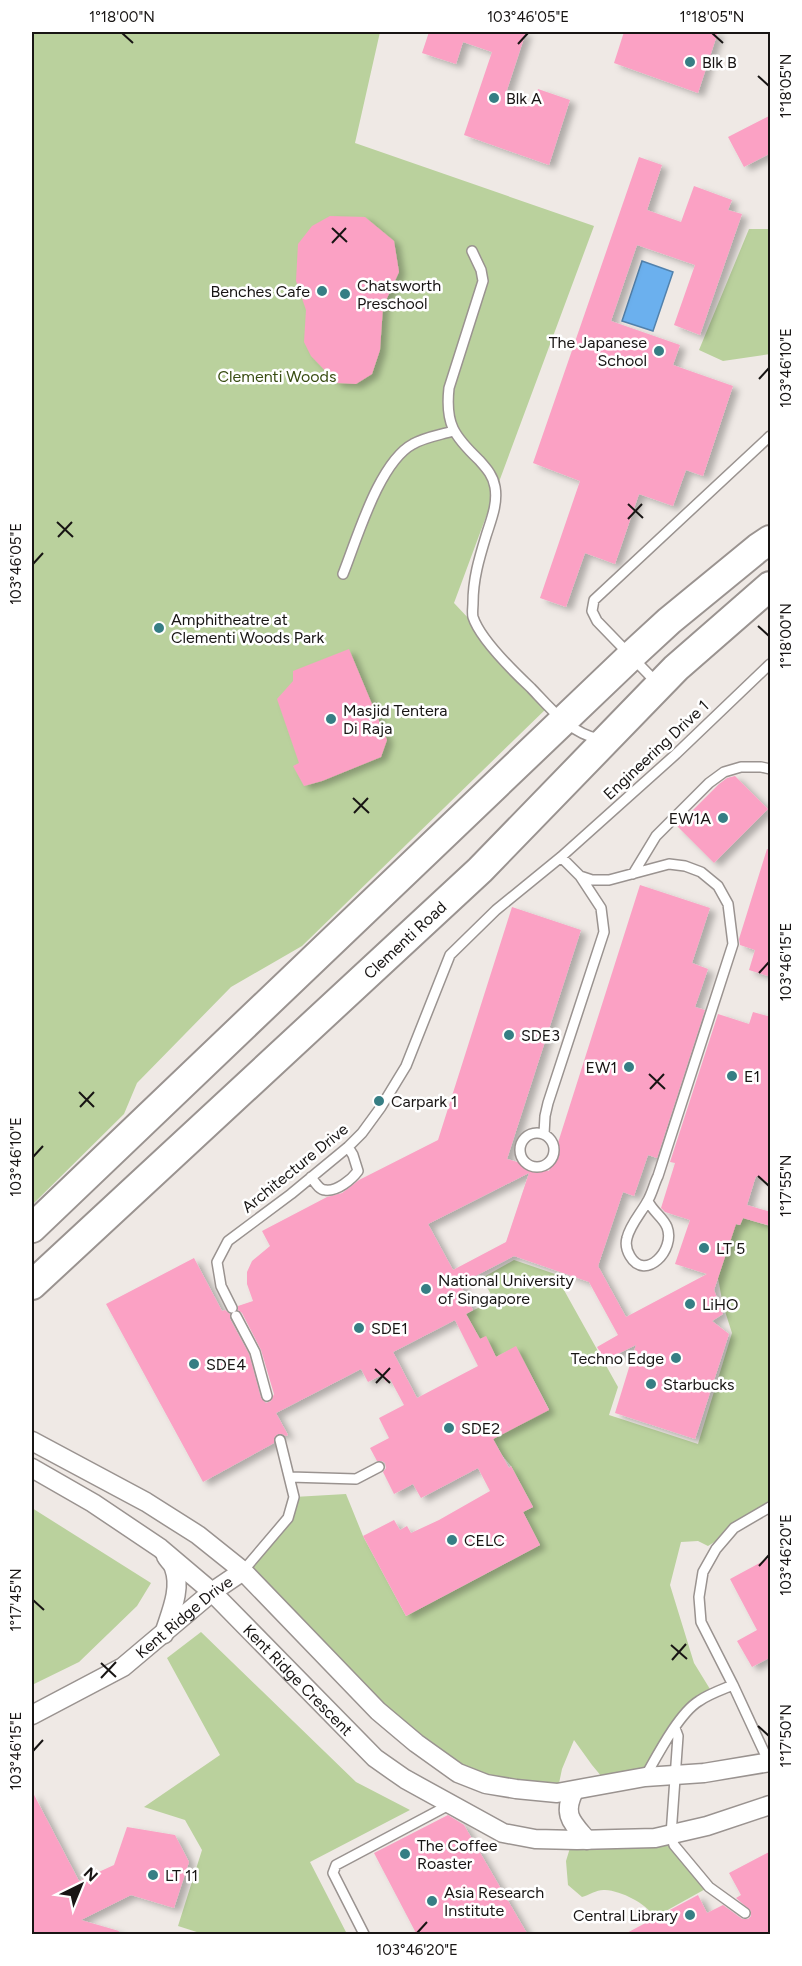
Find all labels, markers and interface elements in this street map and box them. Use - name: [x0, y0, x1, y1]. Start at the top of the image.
- text: 1°18'00"N: [89, 8, 155, 26]
- text: 103°46'05"E: [487, 8, 569, 26]
- text: 1°18'05"N: [680, 8, 744, 26]
- place label: Blk B: [702, 53, 737, 72]
- text: 1°18'05"N: [777, 54, 795, 118]
- marker: Blk B: [683, 55, 697, 69]
- place label: Blk A: [506, 89, 542, 108]
- marker: Blk A: [487, 91, 501, 105]
- place label: Chatsworth Preschool: [357, 276, 441, 313]
- place label: Benches Cafe: [211, 282, 310, 301]
- marker: Benches Cafe: [315, 284, 329, 298]
- marker: Chatsworth Preschool: [338, 287, 352, 301]
- text: 103°46'10"E: [777, 328, 795, 408]
- place label: The Japanese School: [549, 333, 647, 370]
- marker: The Japanese School: [652, 344, 666, 358]
- park label: Clementi Woods: [218, 367, 336, 386]
- text: 103°46'05"E: [7, 523, 25, 605]
- text: 1°18'00"N: [777, 603, 795, 669]
- place label: Amphitheatre at Clementi Woods Park: [171, 610, 325, 647]
- marker: Amphitheatre at Clementi Woods Park: [152, 621, 166, 635]
- street label: Engineering Drive 1: [599, 696, 713, 804]
- place label: Masjid Tentera Di Raja: [343, 701, 447, 738]
- marker: Masjid Tentera Di Raja: [324, 712, 338, 726]
- place label: EW1A: [669, 809, 711, 828]
- marker: EW1A: [716, 811, 730, 825]
- street label: Clementi Road: [359, 897, 450, 983]
- text: 103°46'15"E: [777, 923, 795, 1001]
- place label: SDE3: [521, 1026, 560, 1045]
- marker: SDE3: [502, 1028, 516, 1042]
- place label: EW1: [586, 1058, 617, 1077]
- marker: EW1: [622, 1060, 636, 1074]
- place label: E1: [744, 1067, 760, 1086]
- marker: E1: [725, 1069, 739, 1083]
- place label: Carpark 1: [391, 1092, 457, 1111]
- marker: Carpark 1: [372, 1094, 386, 1108]
- text: 103°46'10"E: [7, 1117, 25, 1197]
- street label: Architecture Drive: [238, 1119, 352, 1217]
- text: 1°17'55"N: [777, 1155, 795, 1217]
- place label: LT 5: [716, 1239, 745, 1258]
- marker: LT 5: [697, 1241, 711, 1255]
- place label: National University of Singapore: [438, 1271, 575, 1308]
- marker: National University of Singapore: [419, 1282, 433, 1296]
- place label: LiHO: [702, 1295, 738, 1314]
- marker: LiHO: [683, 1297, 697, 1311]
- place label: SDE1: [371, 1319, 408, 1338]
- marker: SDE1: [352, 1321, 366, 1335]
- place label: Techno Edge: [571, 1349, 664, 1368]
- marker: Techno Edge: [669, 1351, 683, 1365]
- place label: SDE4: [206, 1355, 246, 1374]
- marker: SDE4: [187, 1357, 201, 1371]
- place label: Starbucks: [663, 1375, 735, 1394]
- marker: Starbucks: [644, 1377, 658, 1391]
- place label: SDE2: [461, 1419, 500, 1438]
- marker: SDE2: [442, 1421, 456, 1435]
- text: 103°46'20"E: [777, 1514, 795, 1596]
- place label: CELC: [464, 1531, 505, 1550]
- marker: CELC: [445, 1533, 459, 1547]
- text: 1°17'45"N: [7, 1568, 25, 1632]
- street label: Kent Ridge Drive: [132, 1571, 236, 1662]
- street label: Kent Ridge Crescent: [239, 1620, 357, 1739]
- text: 1°17'50"N: [777, 1704, 795, 1768]
- text: 103°46'15"E: [7, 1712, 25, 1790]
- place label: The Coffee Roaster: [417, 1836, 498, 1873]
- marker: The Coffee Roaster: [398, 1847, 412, 1861]
- north arrow: [51, 1855, 111, 1915]
- text: N: [80, 1863, 102, 1886]
- place label: LT 11: [165, 1866, 198, 1885]
- marker: LT 11: [146, 1868, 160, 1882]
- place label: Asia Research Institute: [444, 1883, 544, 1920]
- marker: Asia Research Institute: [425, 1894, 439, 1908]
- place label: Central Library: [573, 1906, 679, 1925]
- marker: Central Library: [683, 1908, 697, 1922]
- text: 103°46'20"E: [376, 1941, 458, 1959]

